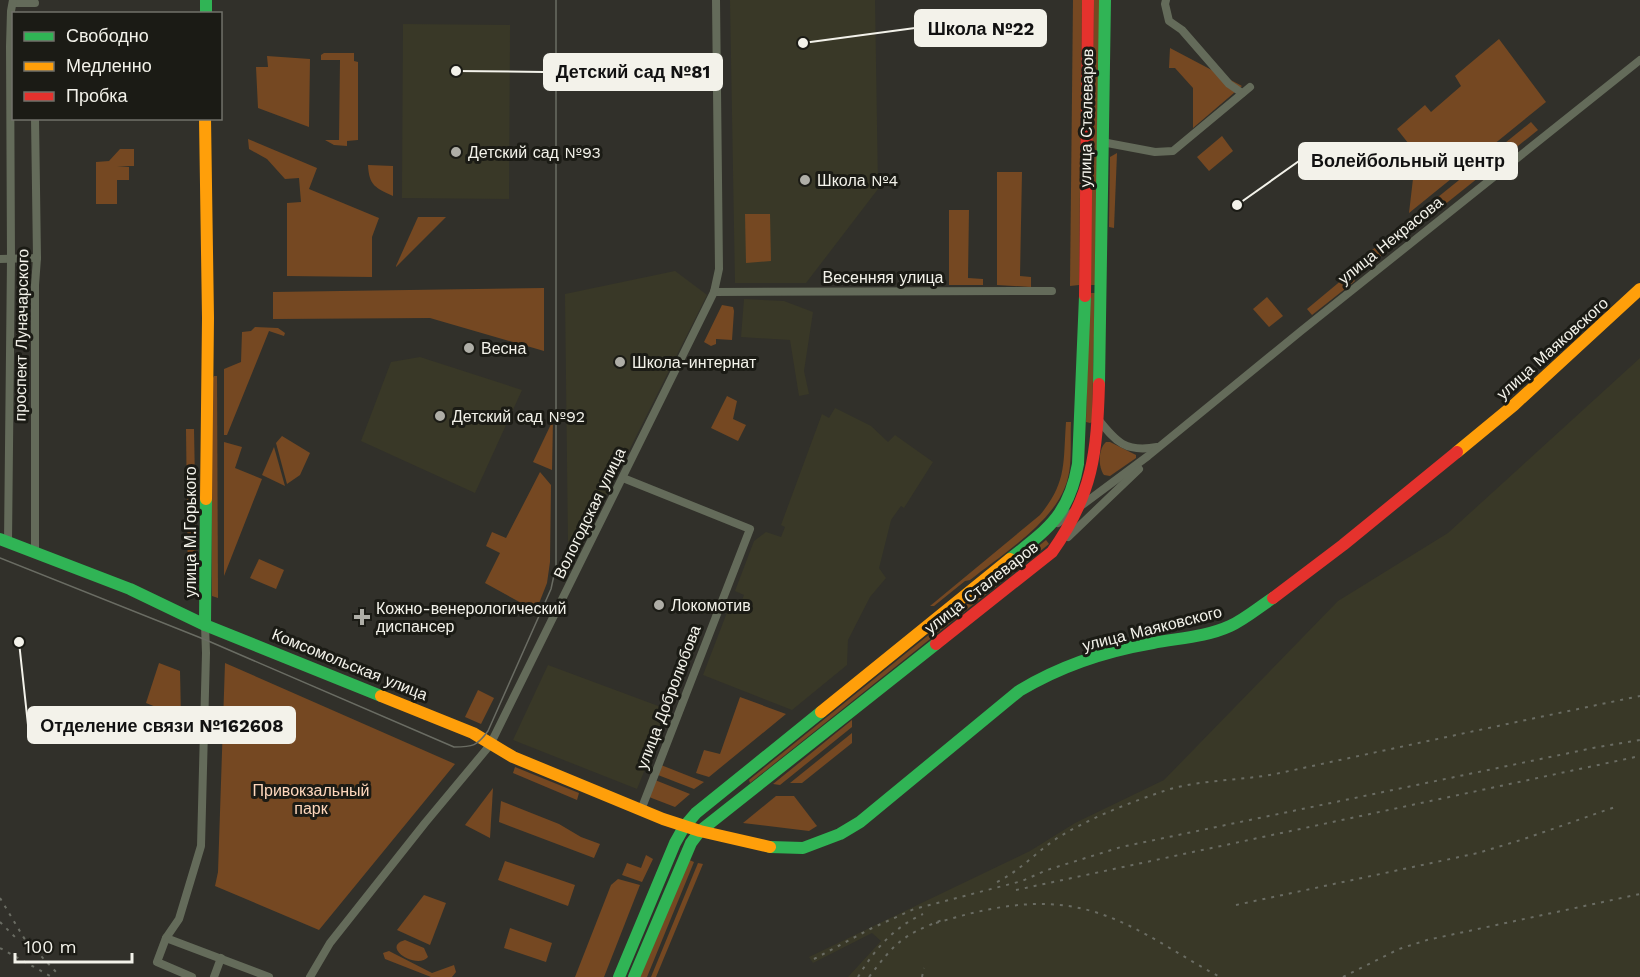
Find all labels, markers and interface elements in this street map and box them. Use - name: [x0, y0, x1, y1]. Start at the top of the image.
- callout: Школа №22: [915, 10, 1046, 46]
- legend: [12, 12, 222, 120]
- text: Школа №22: [928, 18, 1034, 39]
- text: Свободно: [66, 25, 149, 46]
- street label: улица Сталеваров: [1076, 48, 1097, 188]
- callout: Детский сад №81: [544, 54, 722, 90]
- text: Медленно: [66, 55, 152, 76]
- text: Детский сад №81: [556, 61, 710, 82]
- text: Пробка: [66, 85, 129, 106]
- place label: Детский сад №93: [468, 143, 601, 162]
- callout: Волейбольный центр: [1299, 143, 1517, 179]
- marker: Детский сад №93: [449, 145, 463, 159]
- text: Волейбольный центр: [1311, 150, 1505, 171]
- place label: Школа №4: [817, 171, 899, 190]
- marker: Школа №4: [798, 173, 812, 187]
- street label: улица Некрасова: [1334, 192, 1446, 288]
- street label: проспект Луначарского: [10, 248, 33, 421]
- street label: Весенняя улица: [823, 268, 944, 287]
- street label: улица Маяковского: [1493, 293, 1612, 403]
- place label: Весна: [481, 339, 526, 358]
- marker: Весна: [462, 341, 476, 355]
- place label: Школа-интернат: [632, 353, 757, 372]
- marker: Школа-интернат: [613, 355, 627, 369]
- place label: Детский сад №92: [452, 407, 585, 426]
- marker: Детский сад №92: [433, 409, 447, 423]
- street label: Вологодская улица: [549, 445, 629, 582]
- street label: улица М.Горького: [181, 466, 200, 598]
- street label: улица Сталеваров: [921, 537, 1042, 638]
- place label: Локомотив: [671, 596, 751, 615]
- marker: Локомотив: [652, 598, 666, 612]
- place label: Кожно-венерологический диспансер: [376, 599, 566, 636]
- street label: улица Маяковского: [1080, 602, 1224, 655]
- marker: Кожно-венерологический диспансер: [353, 608, 371, 626]
- street label: улица Добролюбова: [632, 622, 705, 772]
- street label: Комсомольская улица: [269, 625, 430, 704]
- callout: Отделение связи №162608: [28, 707, 295, 743]
- text: Отделение связи №162608: [40, 715, 284, 736]
- park label: Привокзальный парк: [253, 781, 369, 818]
- scale bar: [15, 926, 132, 964]
- text: 100 m: [24, 936, 77, 957]

